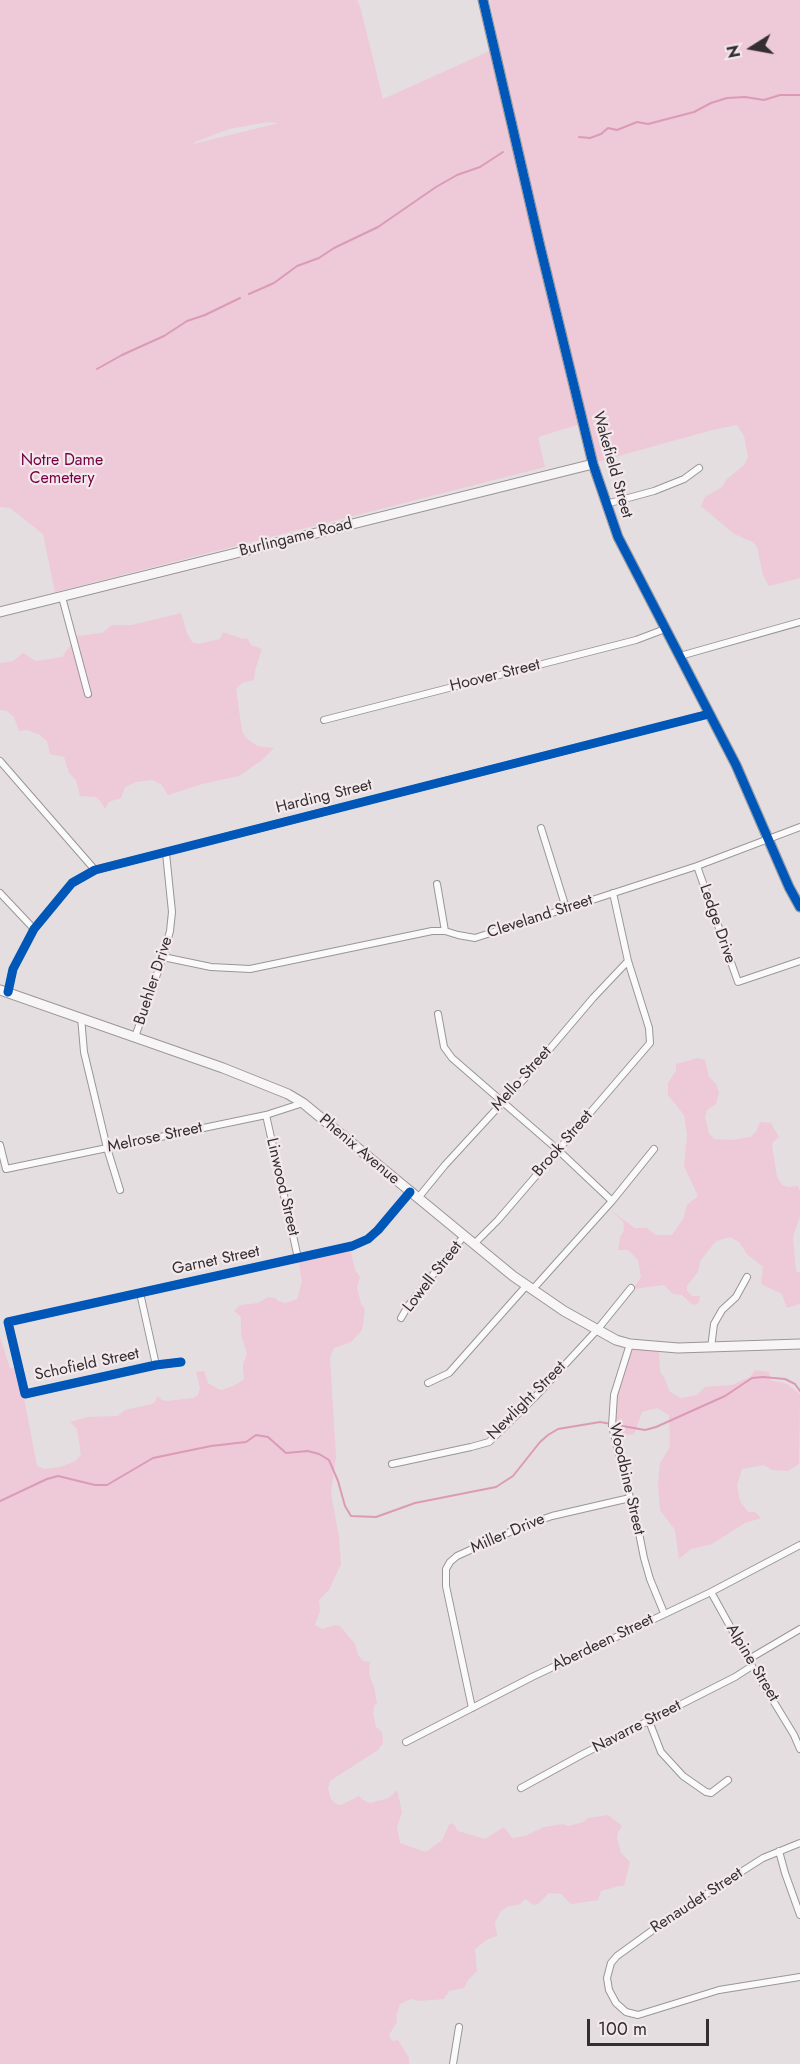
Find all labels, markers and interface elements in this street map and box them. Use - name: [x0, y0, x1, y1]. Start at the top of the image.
- north arrow: [722, 18, 782, 78]
- text: N: [721, 43, 746, 60]
- street label: Wakefield Street: [588, 410, 636, 520]
- park label: Notre Dame Cemetery: [21, 451, 103, 489]
- street label: Burlingame Road: [237, 515, 355, 561]
- street label: Hoover Street: [448, 656, 542, 696]
- street label: Harding Street: [274, 776, 374, 818]
- street label: Ledge Drive: [695, 882, 739, 966]
- street label: Cleveland Street: [485, 891, 595, 943]
- street label: Buehler Drive: [131, 934, 177, 1028]
- street label: Mello Street: [488, 1043, 556, 1115]
- street label: Brook Street: [529, 1107, 597, 1181]
- street label: Phenix Avenue: [315, 1111, 403, 1189]
- street label: Melrose Street: [106, 1119, 204, 1157]
- street label: Linwood Street: [261, 1136, 303, 1238]
- street label: Lowell Street: [399, 1238, 467, 1316]
- street label: Garnet Street: [170, 1242, 262, 1280]
- street label: Schofield Street: [33, 1345, 141, 1385]
- street label: Newlight Street: [484, 1358, 570, 1444]
- street label: Woodbine Street: [604, 1421, 648, 1537]
- street label: Miller Drive: [468, 1510, 548, 1558]
- street label: Aberdeen Street: [549, 1610, 657, 1676]
- street label: Alpine Street: [721, 1621, 783, 1705]
- street label: Navarre Street: [590, 1696, 684, 1758]
- street label: Renaudet Street: [647, 1864, 747, 1938]
- scale bar: [590, 2007, 712, 2045]
- text: 100 m: [598, 2016, 647, 2042]

